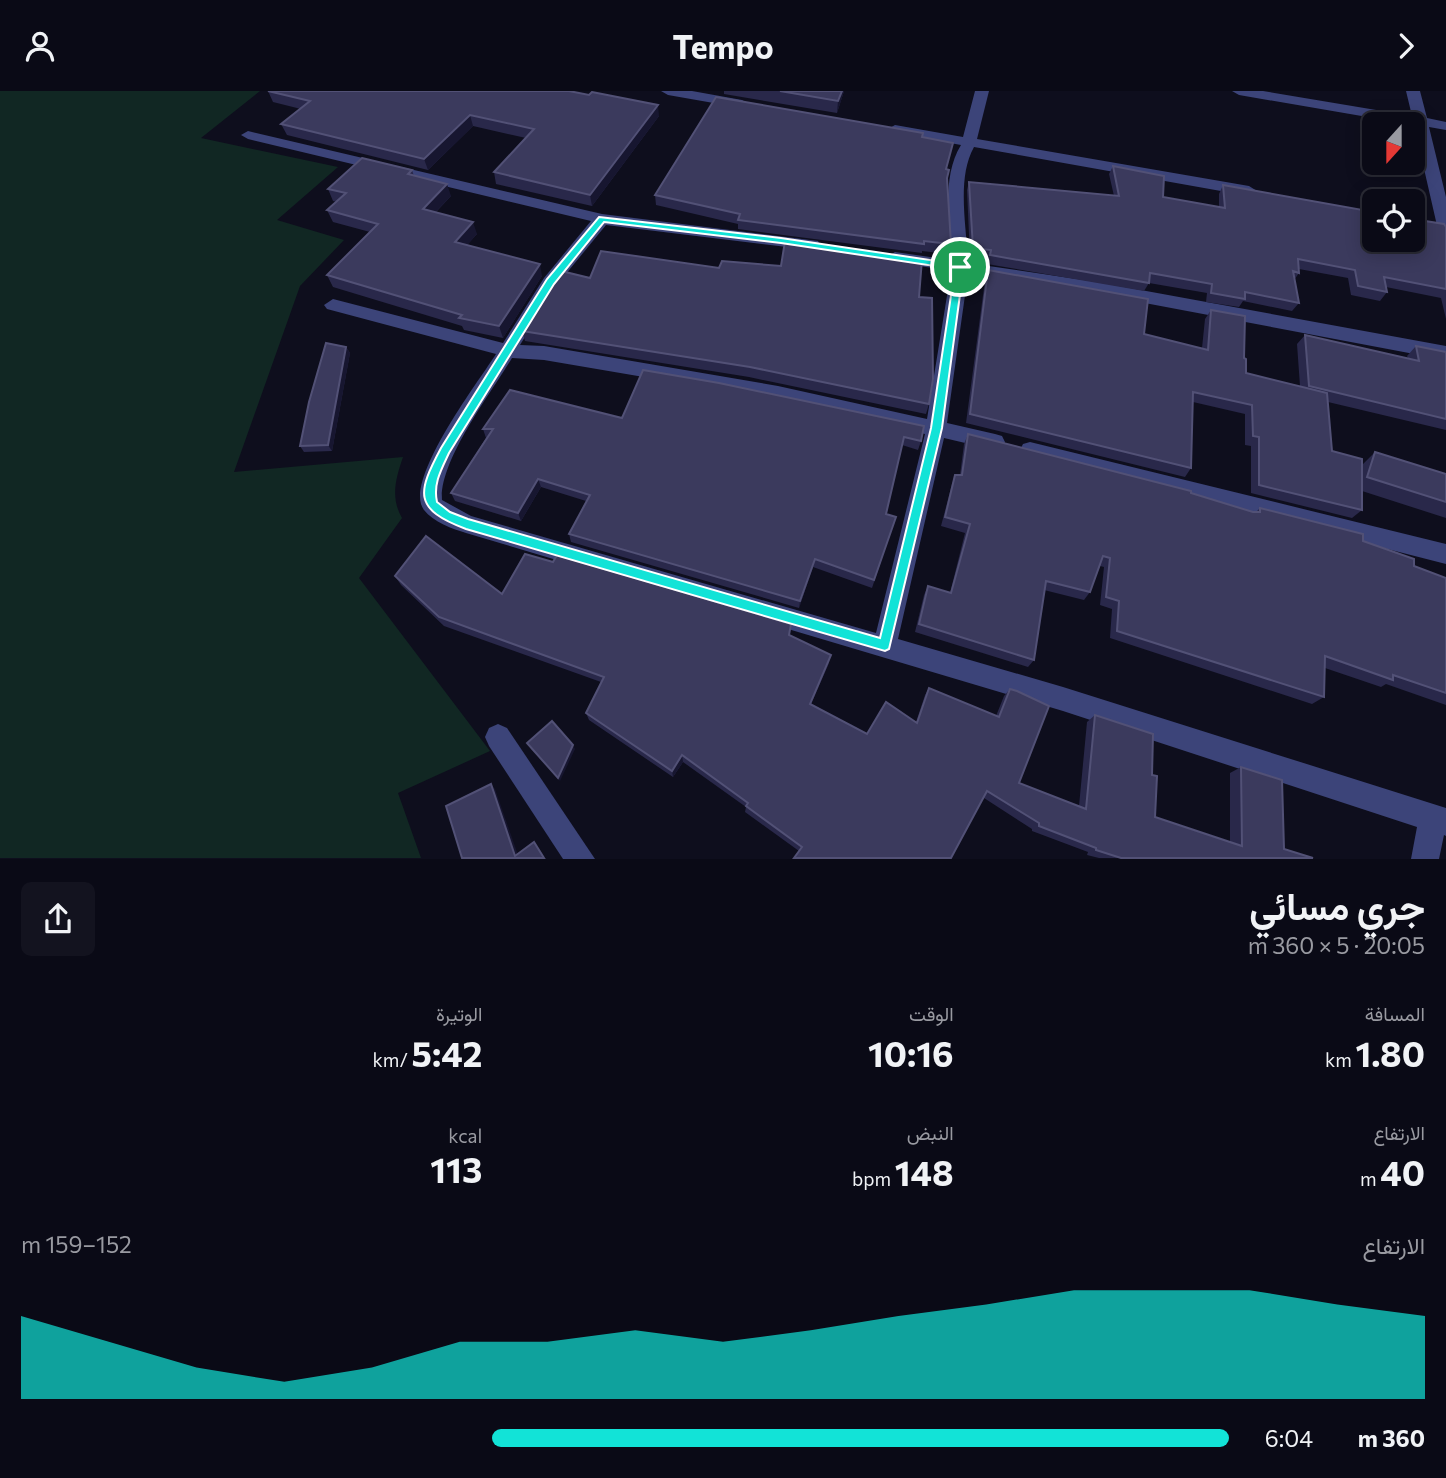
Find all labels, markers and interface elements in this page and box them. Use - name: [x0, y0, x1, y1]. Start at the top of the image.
- text: Tempo: [672, 26, 774, 66]
- icon: person: [21, 27, 59, 65]
- icon: forward: [1387, 27, 1425, 65]
- north arrow: [1362, 112, 1424, 175]
- map controls: [1362, 112, 1425, 252]
- button: locate: [1362, 189, 1425, 252]
- pin: [930, 237, 990, 297]
- icon: arrive: [941, 248, 979, 286]
- text: جري مسائي: [1249, 881, 1425, 928]
- button: share: [21, 882, 95, 956]
- text: 20:05 · 5 × 360 m: [1248, 931, 1425, 959]
- text: الوتيرة: [436, 1002, 482, 1025]
- text: الوقت: [909, 1002, 954, 1025]
- text: المسافة: [1365, 1002, 1425, 1025]
- text: 5:42: [412, 1031, 482, 1074]
- text: 10:16: [868, 1031, 954, 1074]
- text: 1.80: [1355, 1031, 1425, 1074]
- text: /km: [373, 1048, 412, 1071]
- text: km: [1325, 1048, 1355, 1071]
- text: النبض: [907, 1121, 954, 1144]
- text: الارتفاع: [1373, 1121, 1425, 1144]
- text: kcal: [448, 1124, 482, 1147]
- text: 113: [430, 1147, 482, 1190]
- text: 148: [895, 1150, 954, 1193]
- text: 40: [1380, 1150, 1425, 1193]
- text: bpm: [852, 1167, 895, 1190]
- text: m: [1360, 1167, 1380, 1190]
- text: 152–159 m: [21, 1230, 132, 1258]
- text: الارتفاع: [1363, 1231, 1425, 1259]
- text: 6:04: [1265, 1424, 1313, 1452]
- text: 360 m: [1358, 1424, 1425, 1452]

